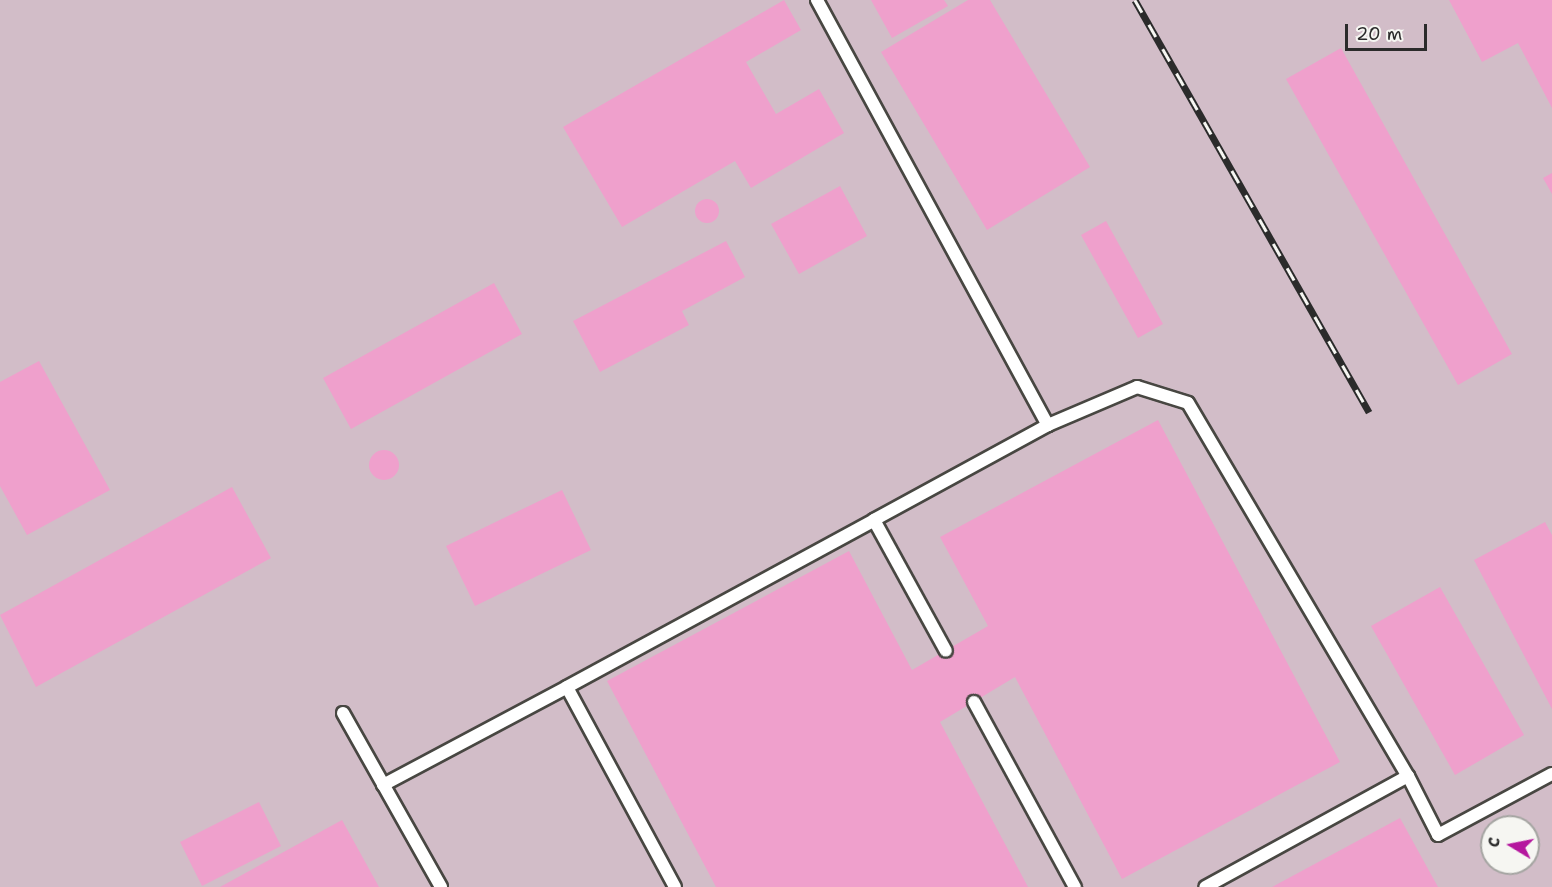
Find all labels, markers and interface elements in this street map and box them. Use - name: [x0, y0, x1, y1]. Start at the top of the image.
- scale bar: [1348, 12, 1430, 50]
- text: 20 m: [1356, 22, 1402, 46]
- north arrow: [1480, 815, 1540, 875]
- text: С: [1483, 835, 1505, 849]

